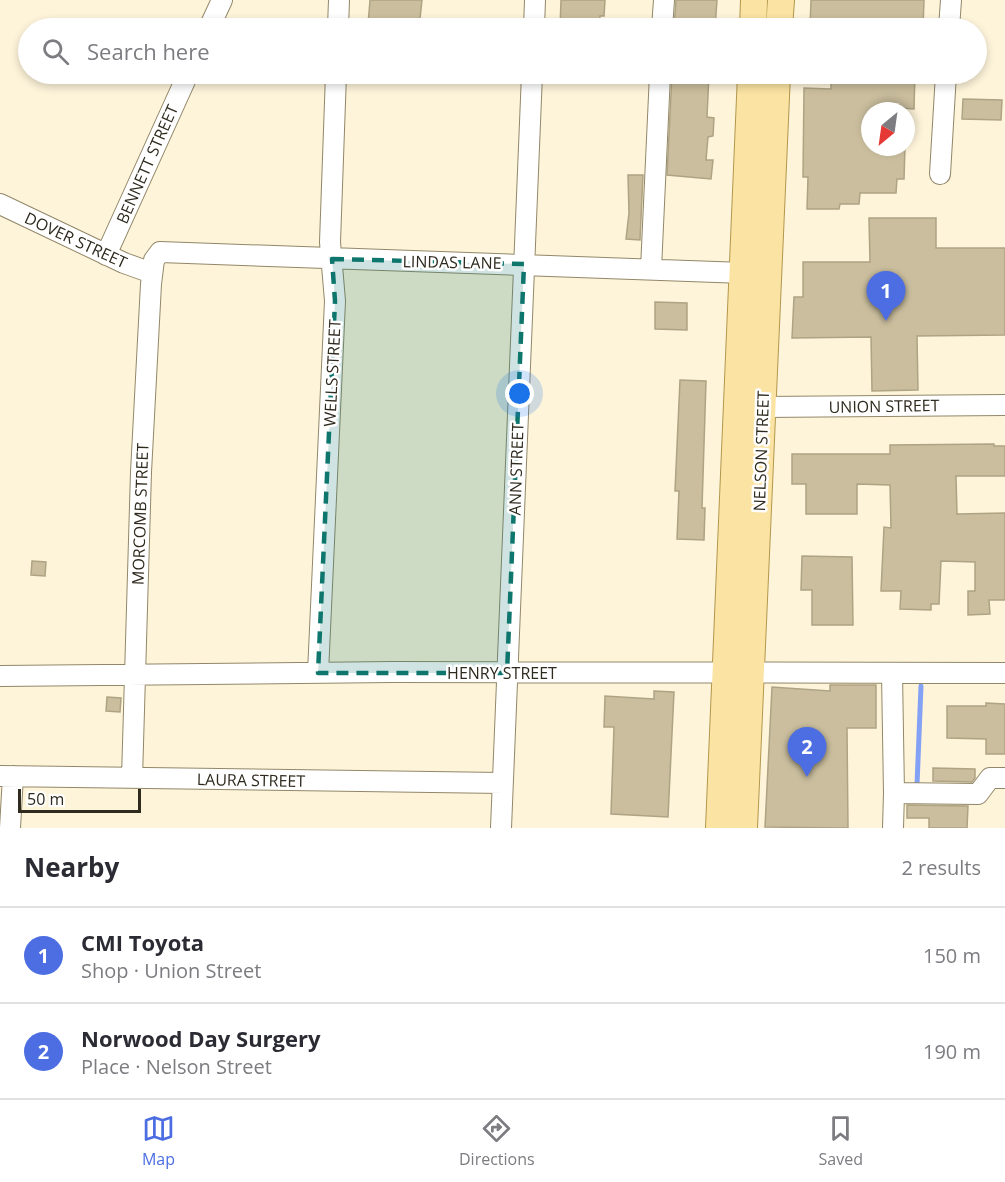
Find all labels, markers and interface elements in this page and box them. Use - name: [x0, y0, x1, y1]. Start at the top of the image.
- search box: [18, 18, 987, 84]
- icon: search: [39, 35, 72, 68]
- text: Search here: [87, 36, 210, 66]
- street label: BENNETT STREET: [111, 101, 183, 227]
- north arrow: [861, 102, 915, 156]
- street label: DOVER STREET: [21, 207, 131, 273]
- street label: LINDAS LANE: [402, 250, 502, 274]
- pin: 1: [866, 272, 906, 321]
- street label: WELLS STREET: [318, 319, 346, 427]
- your location: [505, 379, 534, 408]
- street label: NELSON STREET: [748, 390, 774, 512]
- street label: UNION STREET: [828, 394, 940, 418]
- street label: ANN STREET: [503, 422, 529, 516]
- street label: MORCOMB STREET: [127, 442, 153, 585]
- street label: HENRY STREET: [447, 662, 557, 684]
- pin: 2: [788, 728, 826, 777]
- street label: LAURA STREET: [197, 768, 306, 792]
- scale bar: [18, 786, 141, 814]
- text: 50 m: [27, 788, 64, 810]
- text: Nearby: [24, 849, 119, 885]
- text: 2 results: [901, 854, 981, 881]
- text: CMI Toyota: [81, 927, 204, 957]
- text: 1: [38, 942, 49, 969]
- text: 150 m: [923, 942, 981, 969]
- text: Shop · Union Street: [81, 957, 261, 984]
- text: Norwood Day Surgery: [81, 1023, 321, 1053]
- text: 2: [38, 1038, 49, 1065]
- text: 190 m: [923, 1038, 981, 1065]
- text: Place · Nelson Street: [81, 1053, 272, 1080]
- tab: Map: [142, 1112, 175, 1170]
- tab: Directions: [459, 1112, 535, 1170]
- tab: Saved: [819, 1112, 863, 1170]

